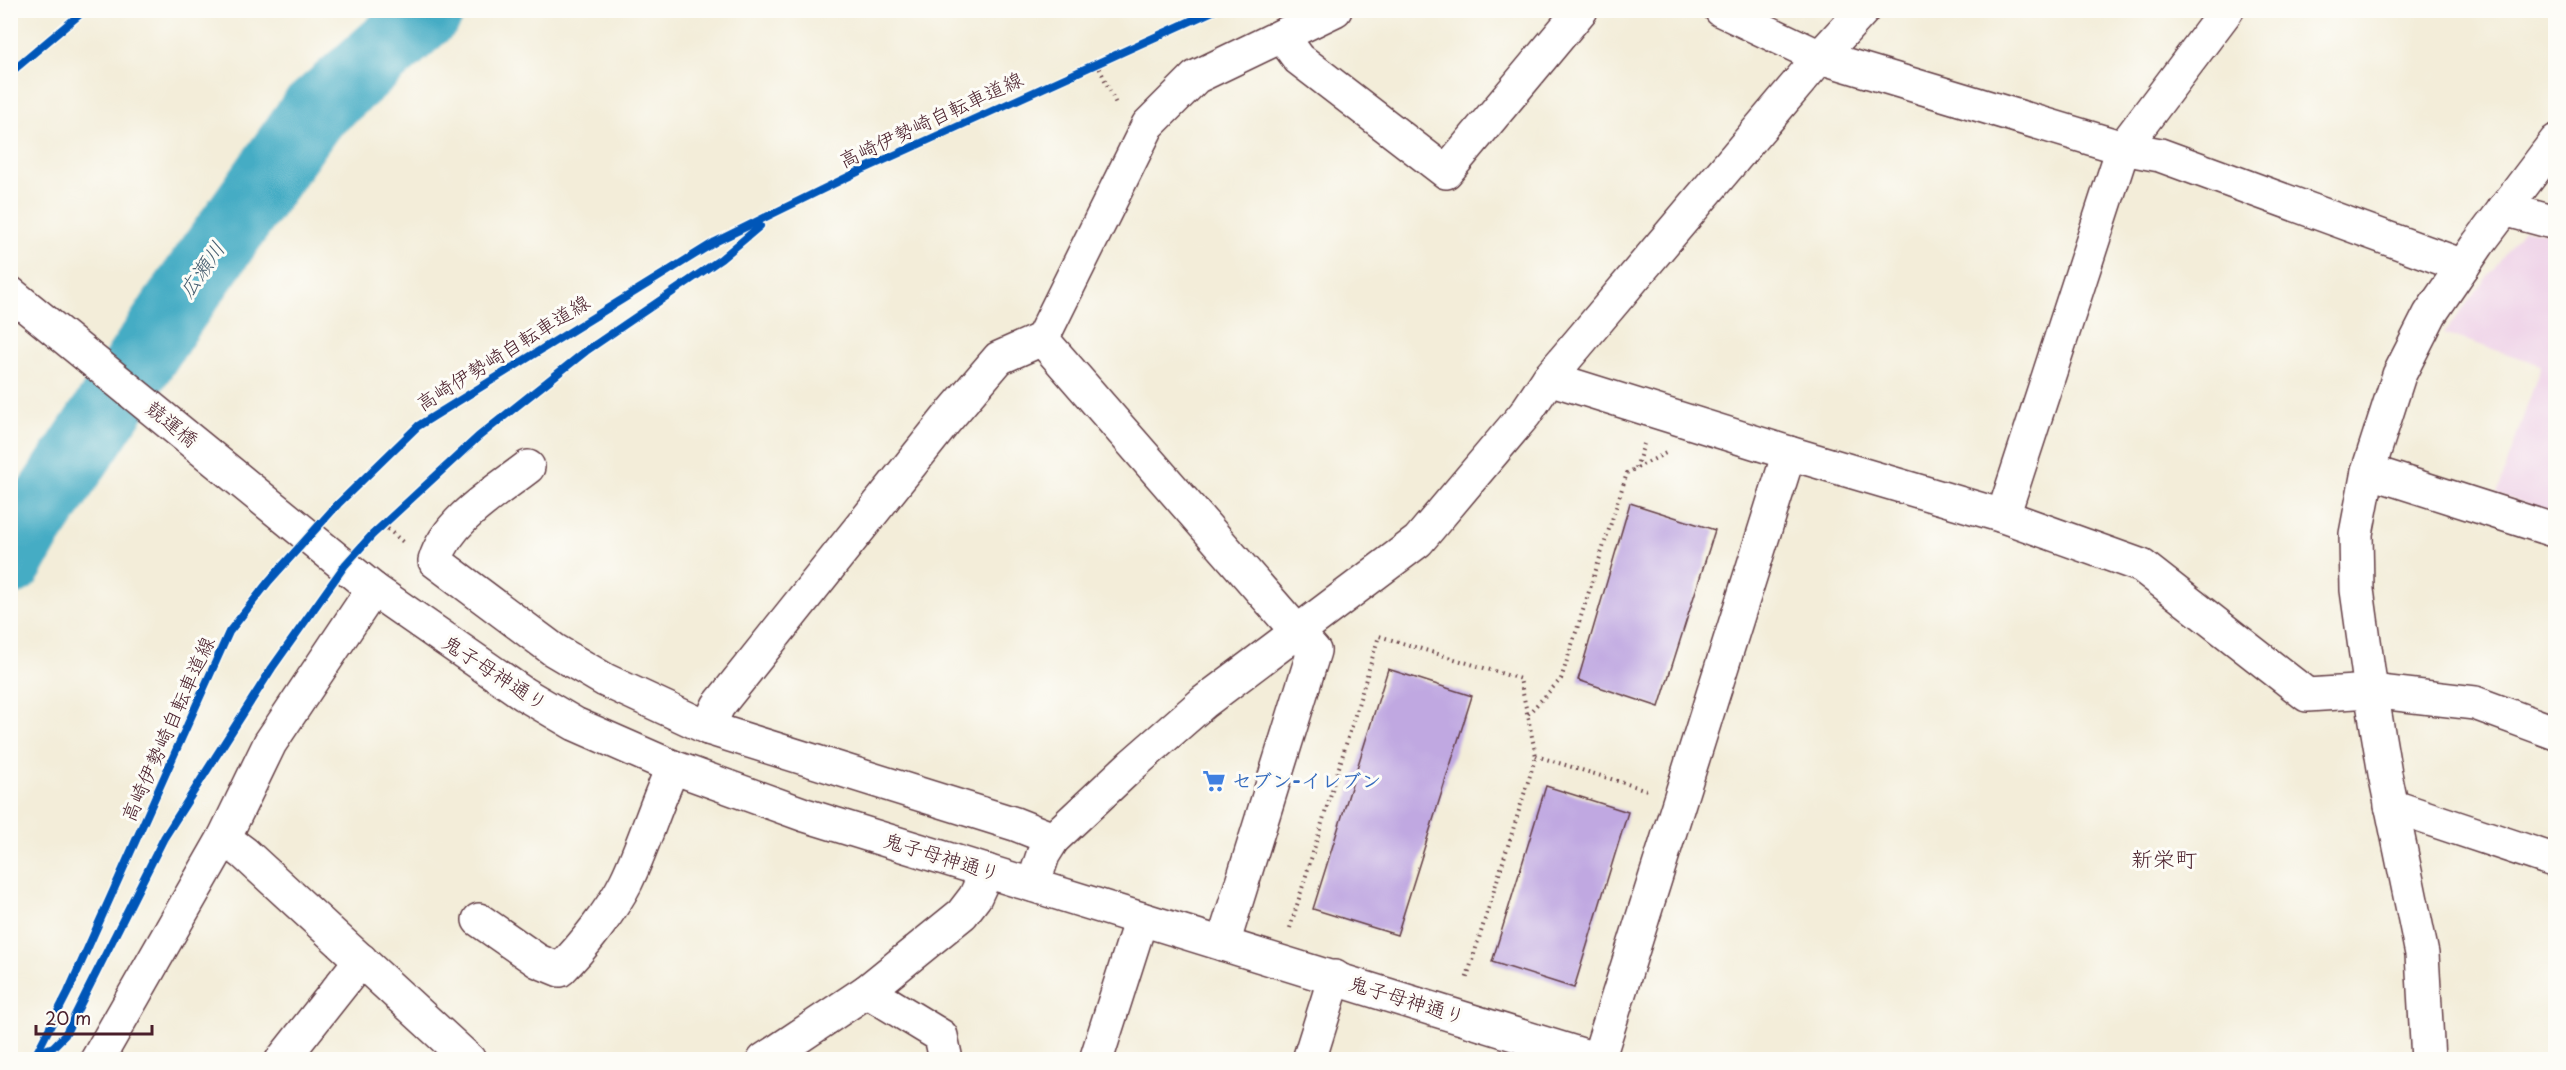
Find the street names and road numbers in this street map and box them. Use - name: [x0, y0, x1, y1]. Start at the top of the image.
- street label: 高崎伊勢崎自転車道線: [834, 63, 1028, 175]
- street label: 高崎伊勢崎自転車道線: [410, 286, 595, 418]
- street label: 競運橋: [140, 393, 205, 454]
- street label: 鬼子母神通り: [437, 627, 554, 717]
- street label: 高崎伊勢崎自転車道線: [113, 631, 221, 826]
- street label: 鬼子母神通り: [881, 824, 1004, 888]
- street label: 鬼子母神通り: [1346, 967, 1469, 1031]

